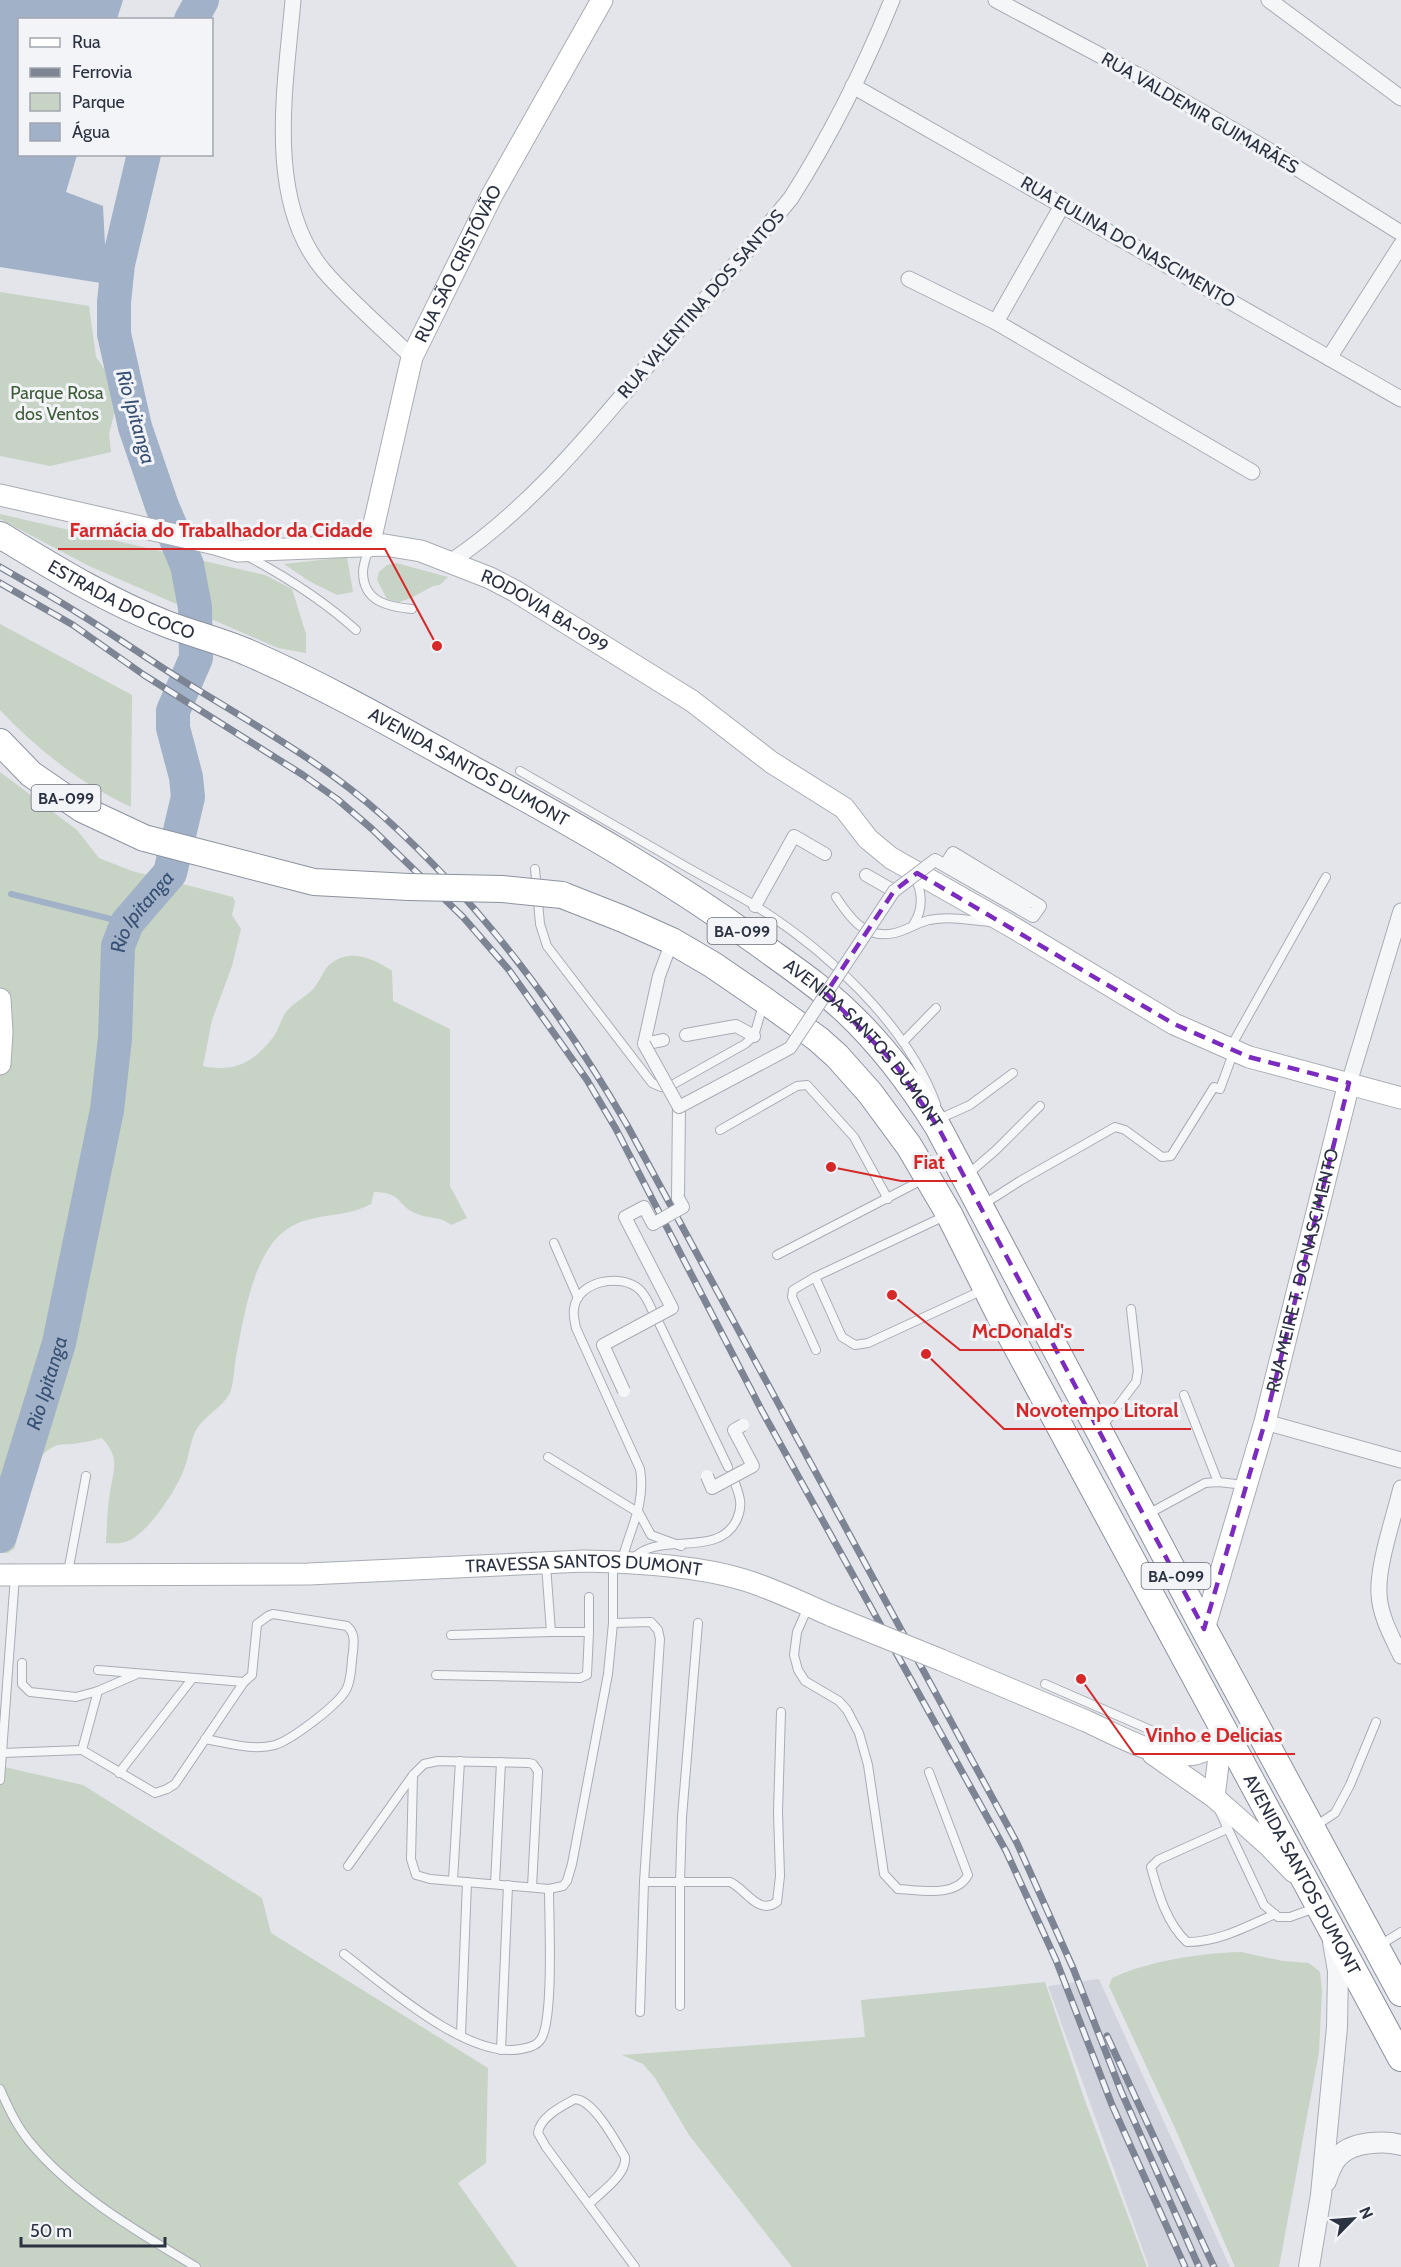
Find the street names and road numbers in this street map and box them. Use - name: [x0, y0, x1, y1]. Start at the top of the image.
- street label: RUA VALDEMIR GUIMARÃES: [1098, 48, 1302, 178]
- street label: RUA EULINA DO NASCIMENTO: [1017, 171, 1239, 313]
- street label: RUA SÃO CRISTÓVÃO: [410, 181, 507, 346]
- street label: RUA VALENTINA DOS SANTOS: [613, 205, 789, 403]
- street label: ESTRADA DO COCO: [44, 555, 198, 644]
- street label: RODOVIA BA-099: [478, 565, 612, 657]
- street label: AVENIDA SANTOS DUMONT: [365, 703, 573, 831]
- road number: BA-099: [32, 785, 100, 811]
- road number: BA-099: [708, 918, 777, 944]
- street label: AVENIDA SANTOS DUMONT: [779, 954, 947, 1133]
- street label: RUA MEIRE T. DO NASCIMENTO: [1262, 1146, 1343, 1395]
- street label: TRAVESSA SANTOS DUMONT: [465, 1550, 704, 1581]
- road number: BA-099: [1142, 1563, 1210, 1589]
- street label: AVENIDA SANTOS DUMONT: [1239, 1770, 1365, 1979]

